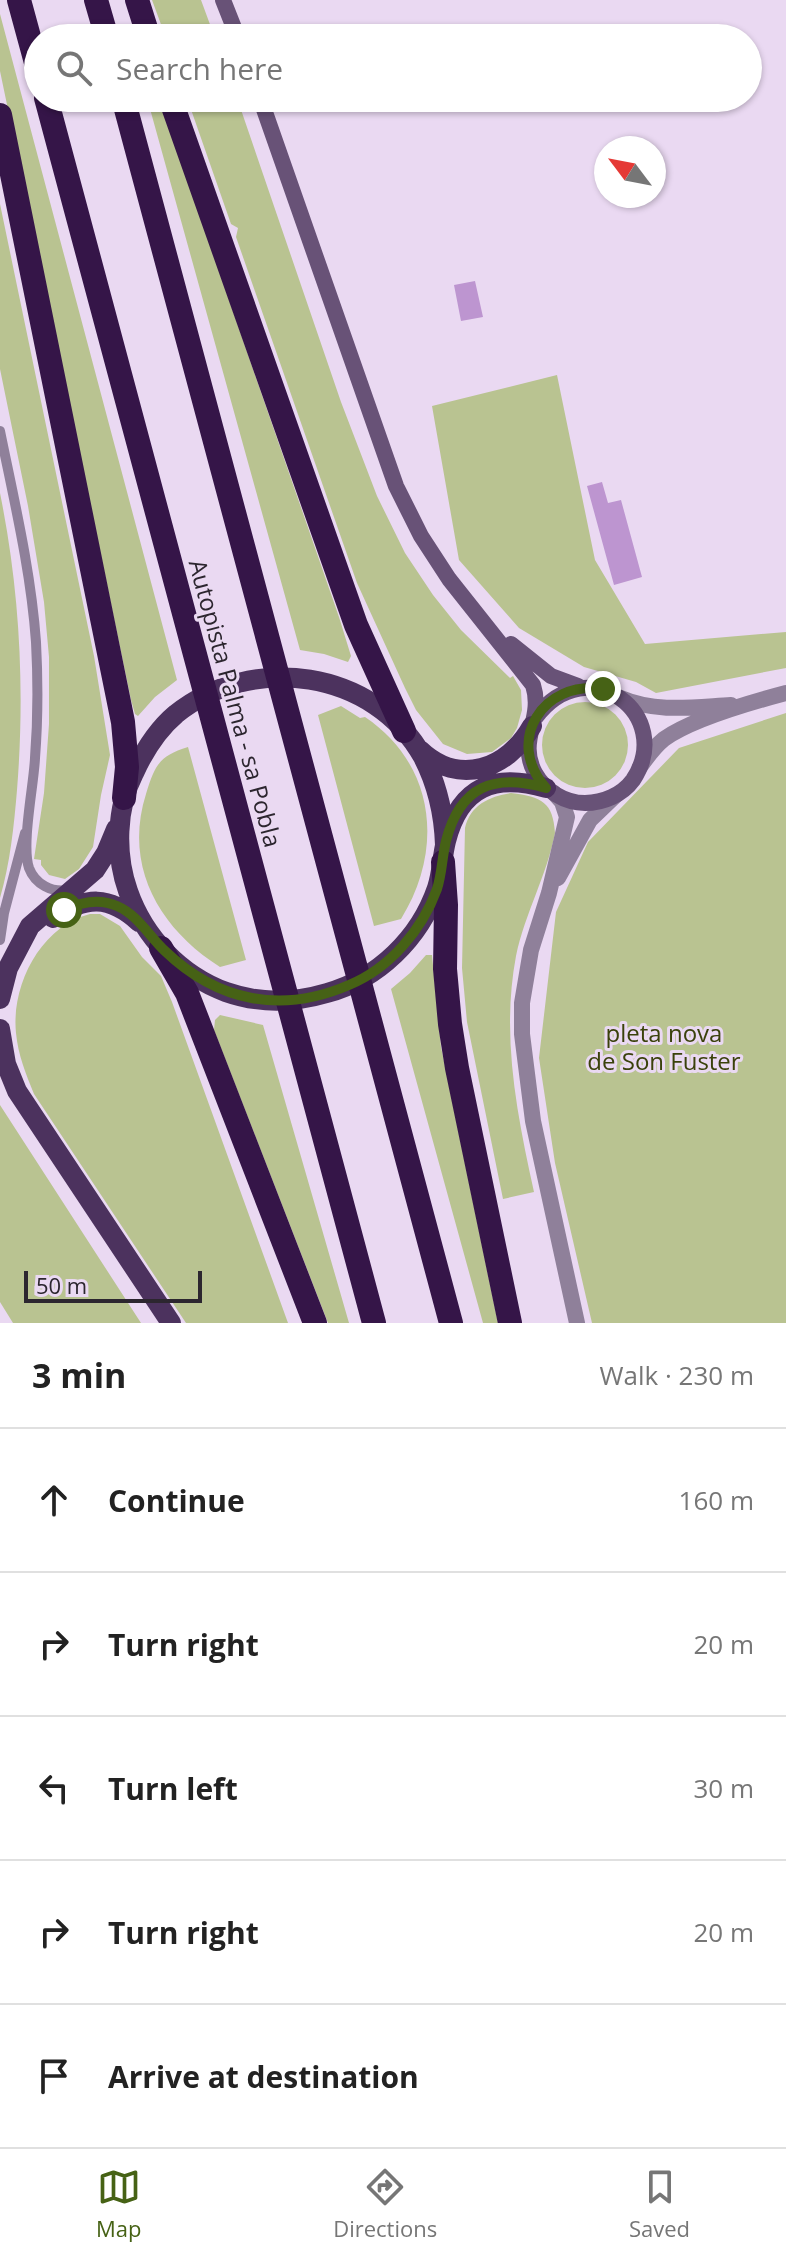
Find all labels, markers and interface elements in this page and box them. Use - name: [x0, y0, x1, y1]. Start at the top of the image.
- search box: [24, 24, 762, 112]
- icon: search: [52, 46, 96, 90]
- text: Search here: [116, 48, 283, 89]
- north arrow: [594, 136, 666, 208]
- street label: Autopista Palma - sa Pobla: [182, 555, 290, 851]
- route end: [585, 671, 621, 707]
- route start: [46, 892, 82, 928]
- park label: pleta nova de Son Fuster: [587, 1016, 741, 1077]
- scale bar: [24, 1267, 202, 1303]
- text: 50 m: [36, 1270, 87, 1300]
- text: 3 min: [32, 1352, 126, 1398]
- text: Walk · 230 m: [600, 1357, 754, 1393]
- icon: ahead: [32, 1478, 76, 1522]
- text: Continue: [108, 1480, 245, 1521]
- text: 160 m: [679, 1482, 754, 1518]
- icon: right: [32, 1622, 76, 1666]
- text: Turn right: [108, 1624, 259, 1665]
- text: 20 m: [693, 1626, 754, 1662]
- icon: left: [32, 1766, 76, 1810]
- text: Turn left: [108, 1768, 238, 1809]
- text: 30 m: [693, 1770, 754, 1806]
- icon: right: [32, 1910, 76, 1954]
- text: Turn right: [108, 1912, 259, 1953]
- text: 20 m: [693, 1914, 754, 1950]
- icon: arrive: [32, 2054, 76, 2098]
- text: Arrive at destination: [108, 2056, 419, 2097]
- tab: Map: [96, 2165, 141, 2243]
- tab: Directions: [333, 2165, 437, 2243]
- tab: Saved: [629, 2165, 690, 2243]

